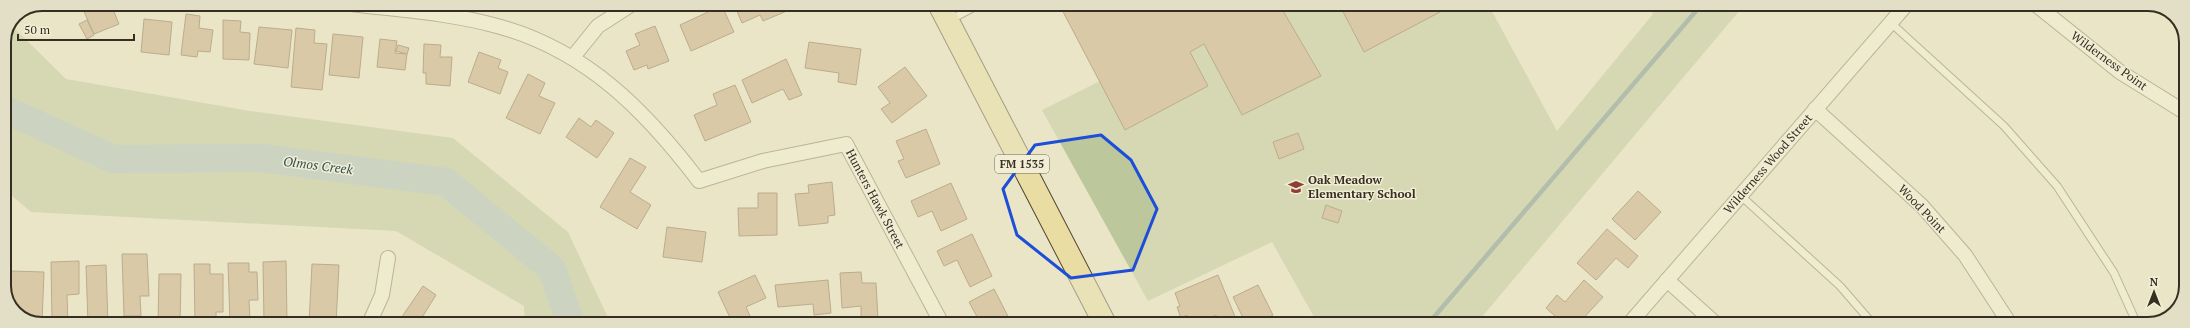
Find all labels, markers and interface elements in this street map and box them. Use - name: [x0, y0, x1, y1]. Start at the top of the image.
- scale bar: [18, 16, 134, 42]
- text: 50 m: [24, 22, 51, 37]
- street label: Wilderness Point: [2068, 28, 2151, 94]
- street label: Wilderness Wood Street: [1720, 110, 1815, 217]
- street label: Hunters Hawk Street: [843, 146, 908, 252]
- water label: Olmos Creek: [282, 152, 355, 178]
- road number: FM 1535: [995, 155, 1049, 173]
- place label: Oak Meadow Elementary School: [1308, 172, 1416, 201]
- school or university icon: Oak Meadow Elementary School: [1287, 178, 1305, 196]
- street label: Wood Point: [1895, 181, 1950, 237]
- north arrow: [2134, 272, 2174, 312]
- text: N: [2150, 275, 2159, 289]

